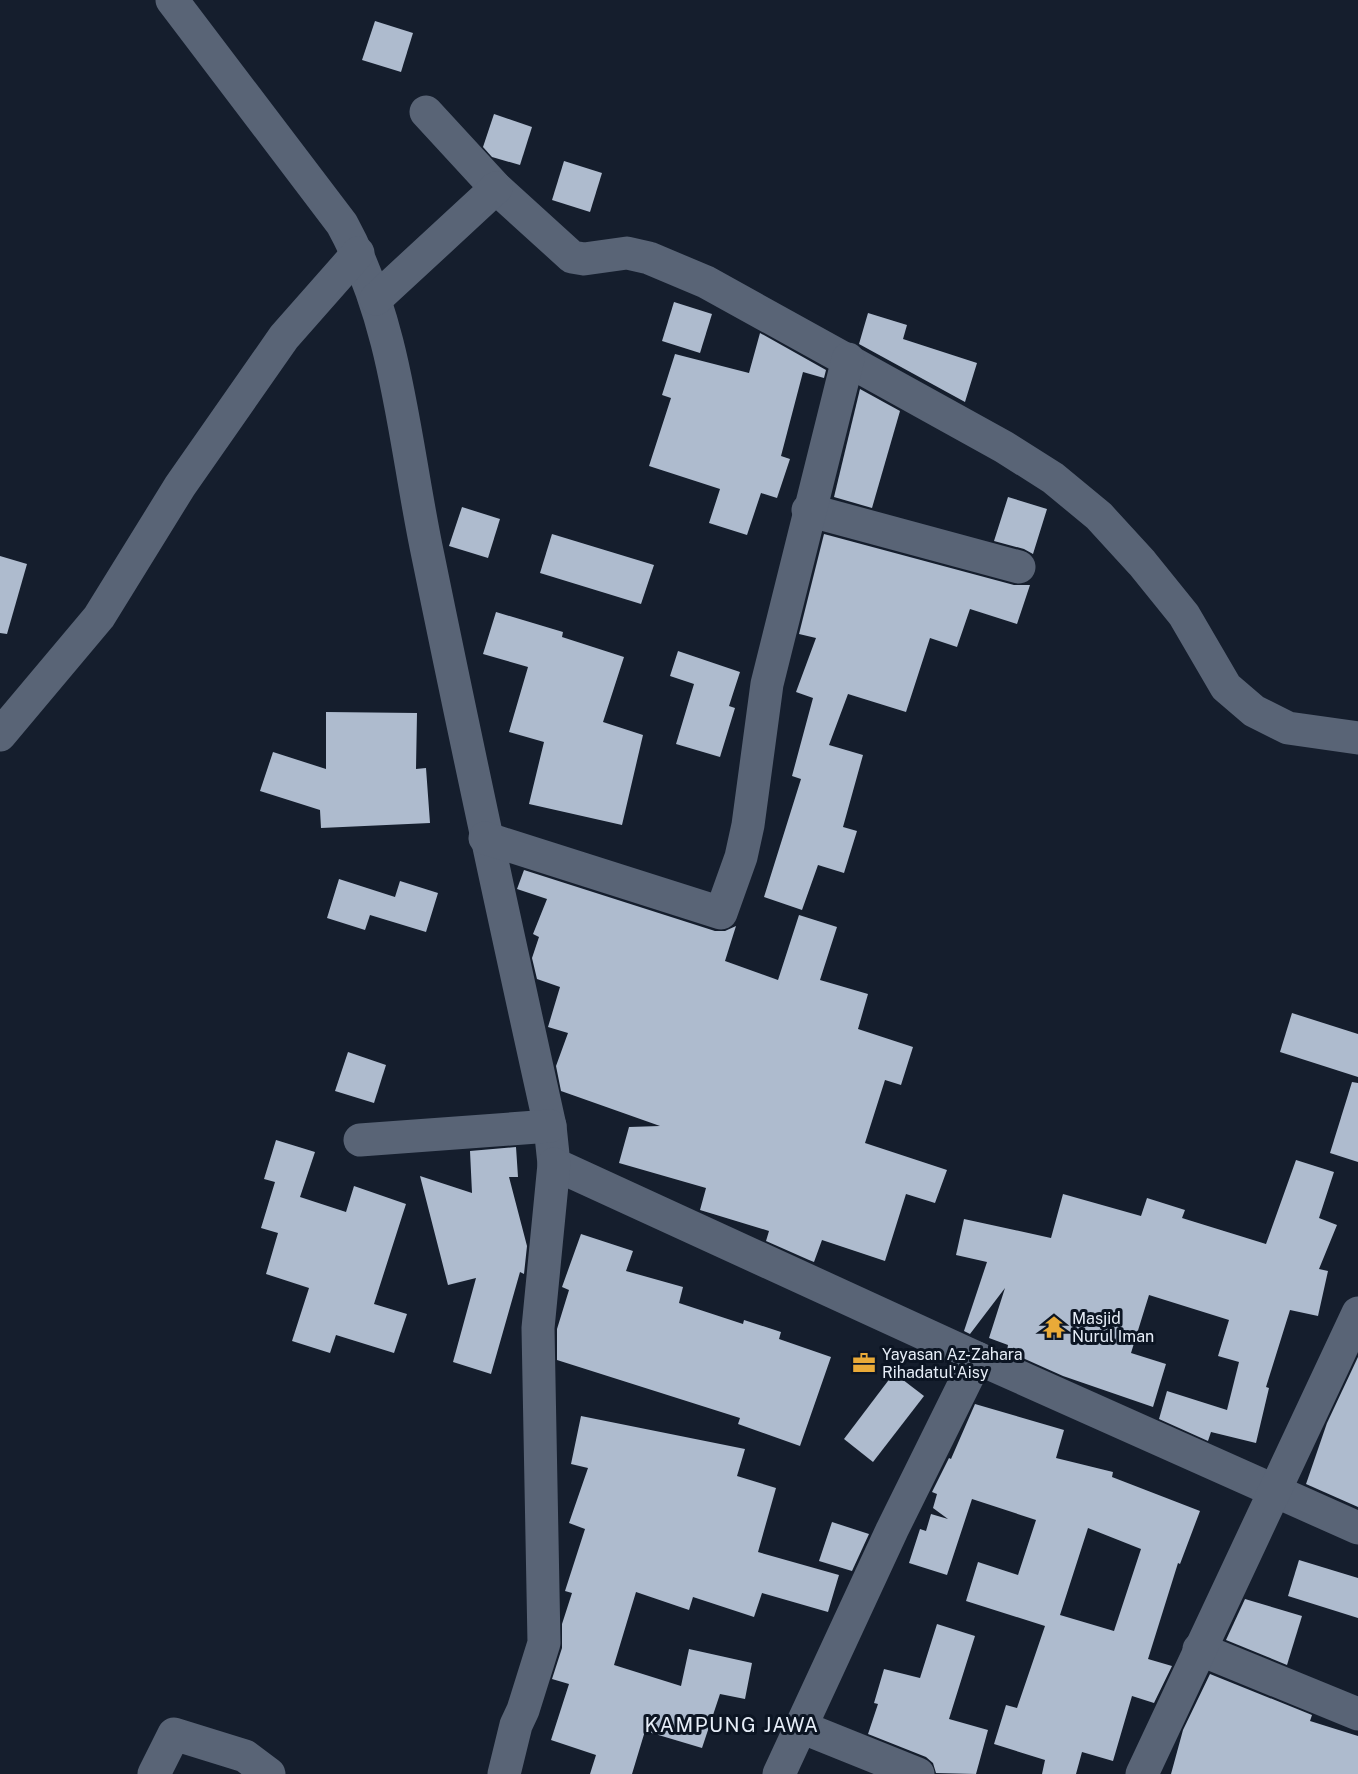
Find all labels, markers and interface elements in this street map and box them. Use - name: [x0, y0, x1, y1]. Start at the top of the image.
- place label: Masjid Nurul Iman: [1072, 1309, 1154, 1346]
- temple icon: Masjid Nurul Iman: [1041, 1314, 1067, 1340]
- place label: Yayasan Az-Zahara Rihadatul'Aisy: [882, 1345, 1023, 1382]
- office icon: Yayasan Az-Zahara Rihadatul'Aisy: [851, 1350, 877, 1376]
- district label: KAMPUNG JAWA: [644, 1713, 820, 1737]

